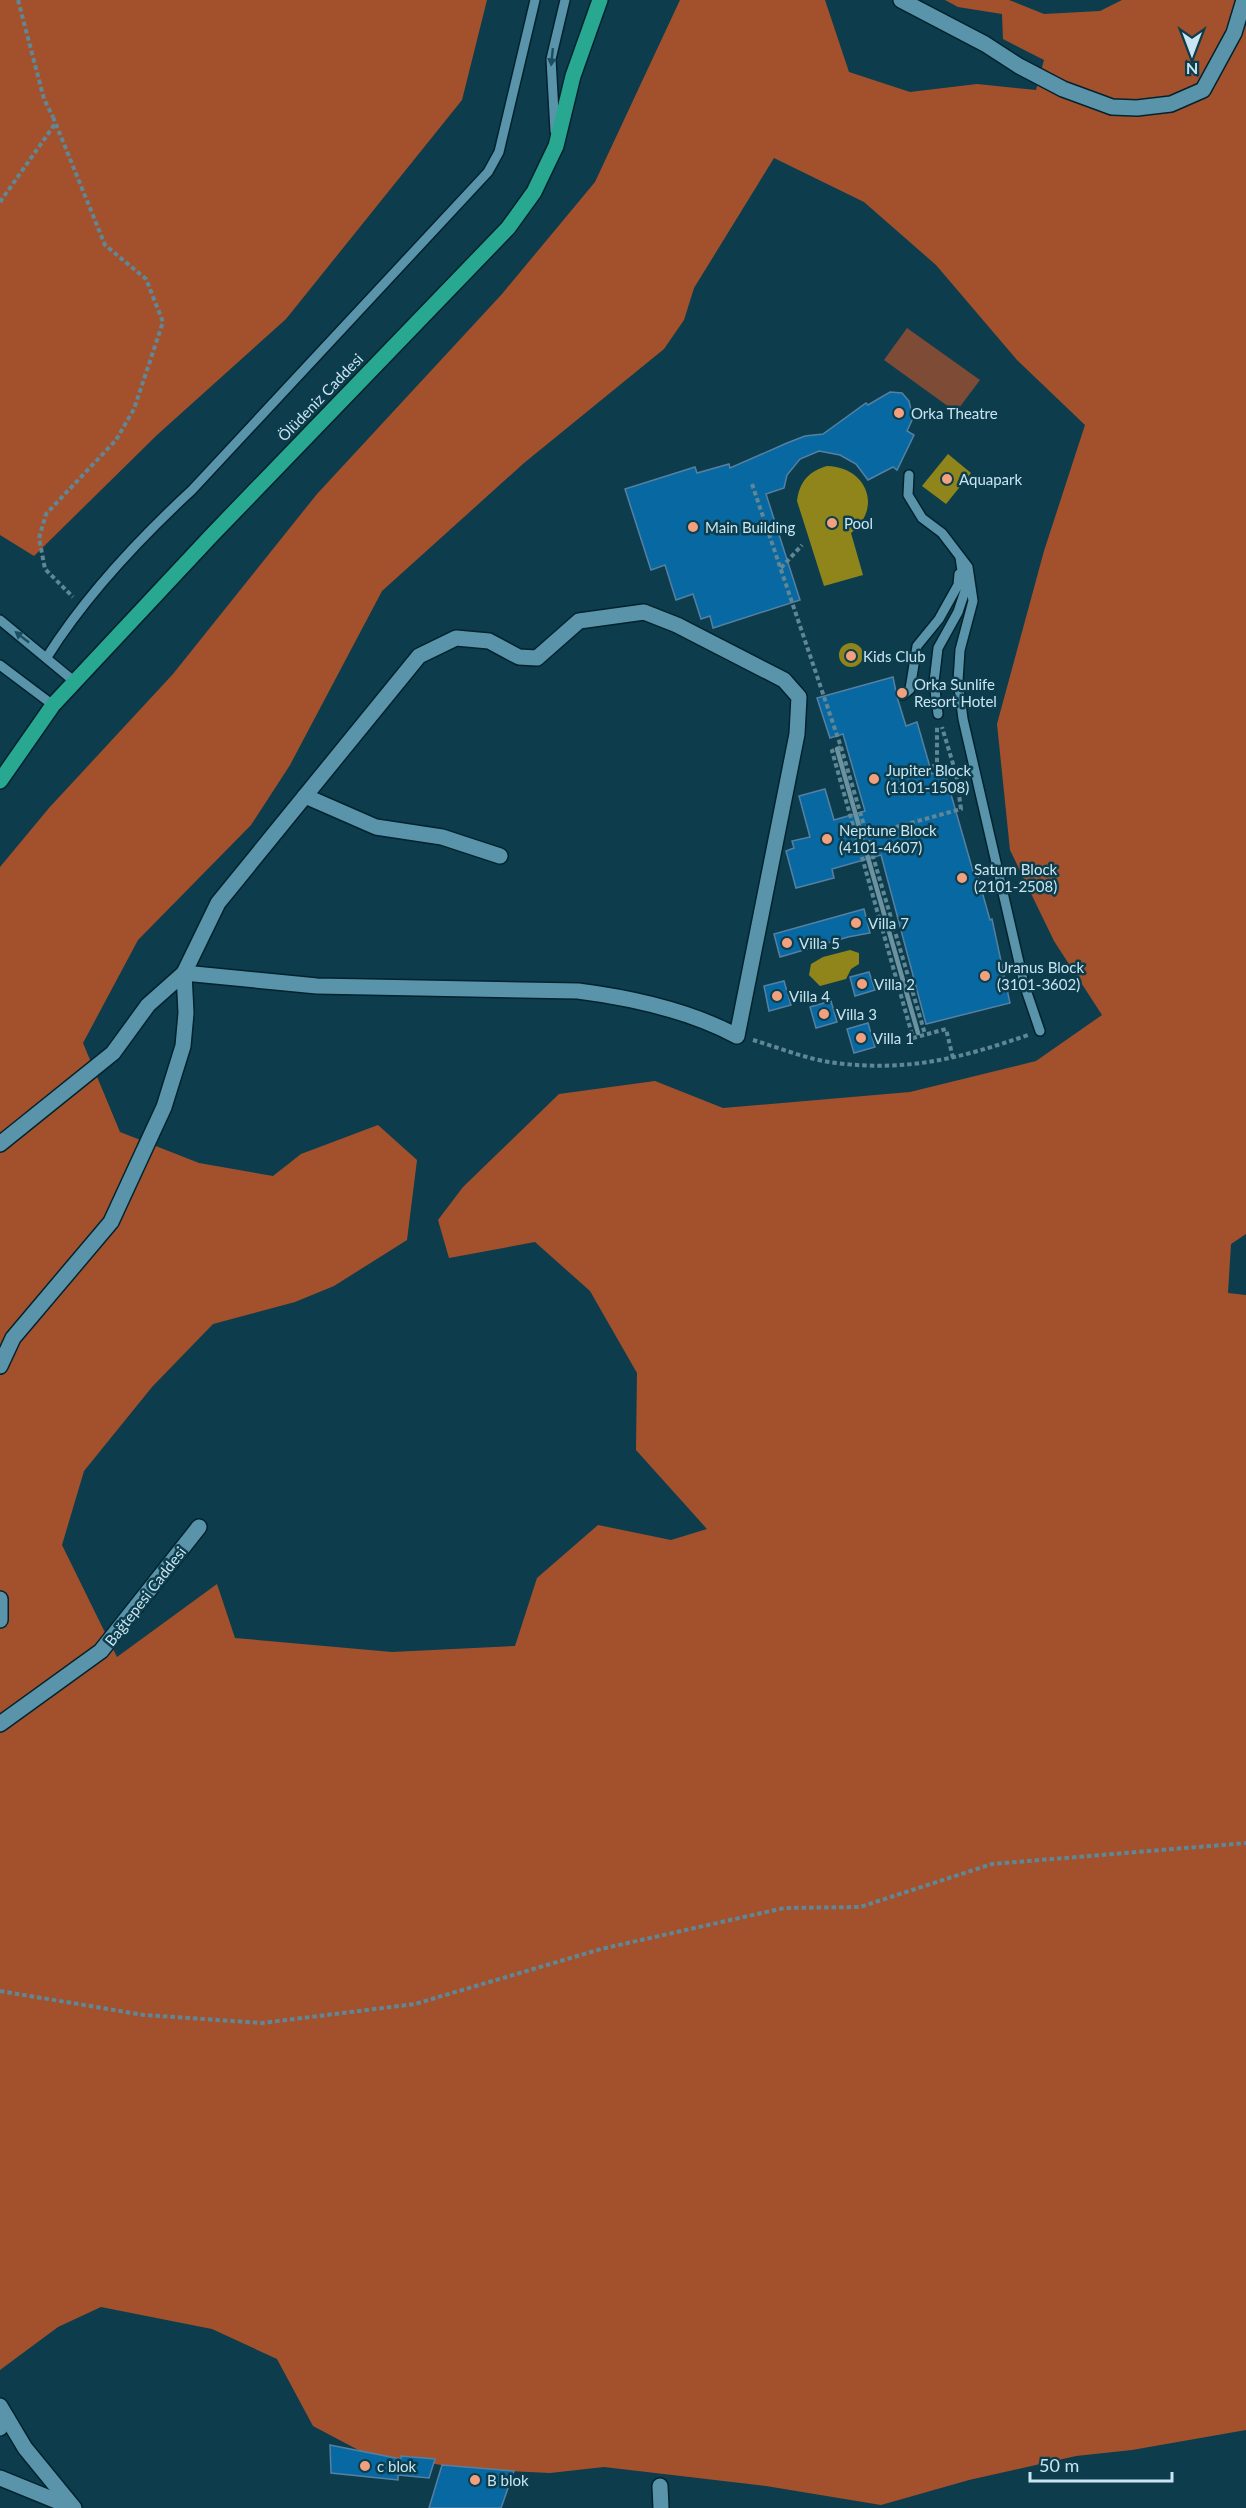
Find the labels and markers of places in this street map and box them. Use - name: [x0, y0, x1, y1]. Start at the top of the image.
- place label: Orka Theatre: [911, 404, 998, 422]
- marker: Orka Theatre: [892, 406, 906, 420]
- place label: Aquapark: [959, 470, 1023, 488]
- marker: Aquapark: [940, 472, 954, 486]
- place label: Pool: [844, 514, 873, 532]
- marker: Pool: [825, 516, 839, 530]
- place label: Main Building: [705, 518, 795, 536]
- marker: Main Building: [686, 520, 700, 534]
- place label: Kids Club: [863, 647, 926, 665]
- marker: Kids Club: [844, 649, 858, 663]
- place label: Orka Sunlife Resort Hotel: [914, 675, 997, 710]
- marker: Orka Sunlife Resort Hotel: [895, 686, 909, 700]
- place label: Jupiter Block (1101-1508): [886, 761, 971, 796]
- marker: Jupiter Block (1101-1508): [867, 772, 881, 786]
- place label: Neptune Block (4101-4607): [839, 821, 937, 856]
- marker: Neptune Block (4101-4607): [820, 832, 834, 846]
- place label: Saturn Block (2101-2508): [974, 860, 1058, 895]
- marker: Saturn Block (2101-2508): [955, 871, 969, 885]
- place label: Villa 7: [868, 914, 909, 932]
- marker: Villa 7: [849, 916, 863, 930]
- place label: Villa 5: [799, 934, 840, 952]
- marker: Villa 5: [780, 936, 794, 950]
- place label: Uranus Block (3101-3602): [997, 958, 1084, 993]
- marker: Uranus Block (3101-3602): [978, 969, 992, 983]
- place label: Villa 2: [874, 975, 915, 993]
- marker: Villa 2: [855, 977, 869, 991]
- place label: Villa 4: [789, 987, 830, 1005]
- marker: Villa 4: [770, 989, 784, 1003]
- place label: Villa 3: [836, 1005, 877, 1023]
- marker: Villa 3: [817, 1007, 831, 1021]
- place label: Villa 1: [873, 1029, 914, 1047]
- marker: Villa 1: [854, 1031, 868, 1045]
- place label: c blok: [377, 2457, 416, 2475]
- marker: c blok: [358, 2459, 372, 2473]
- place label: B blok: [487, 2471, 529, 2489]
- marker: B blok: [468, 2473, 482, 2487]

